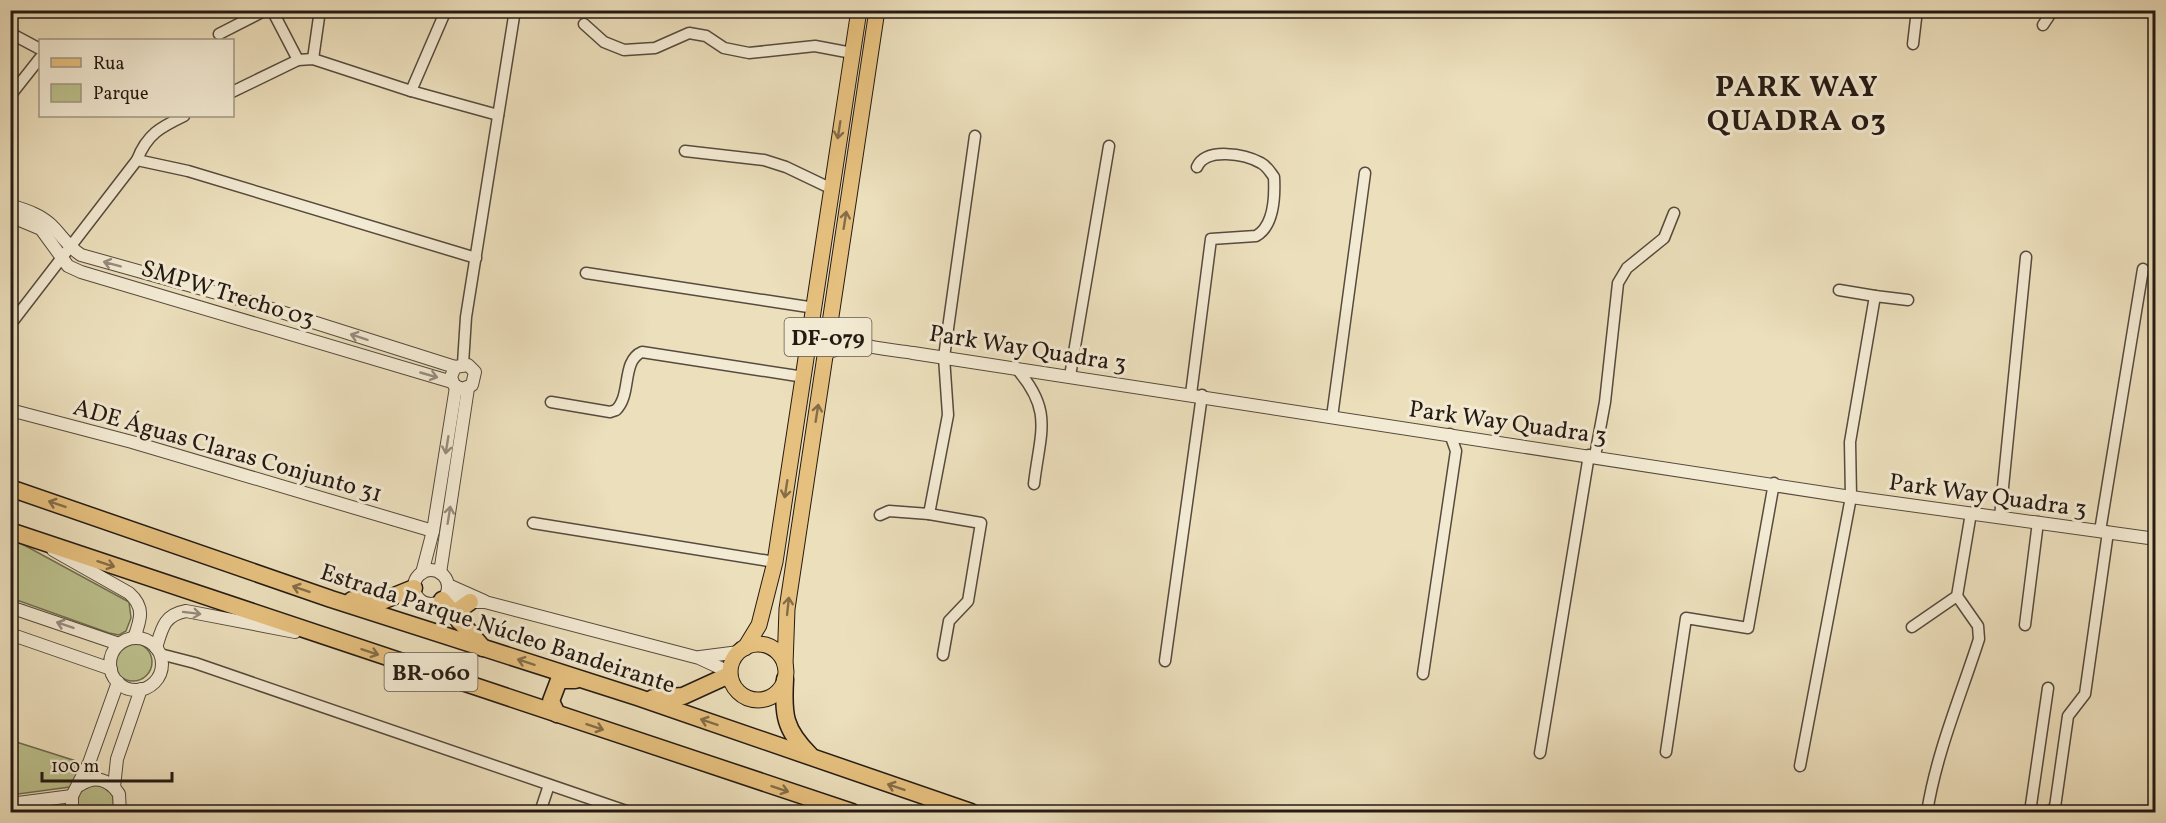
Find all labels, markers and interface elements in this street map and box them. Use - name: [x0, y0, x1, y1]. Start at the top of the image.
- legend: [39, 39, 234, 117]
- text: Rua: [93, 52, 124, 77]
- district label: PARK WAY QUADRA 03: [1707, 67, 1887, 143]
- text: Parque: [93, 82, 148, 107]
- one-way arrow: [834, 120, 845, 140]
- one-way arrow: [840, 211, 851, 231]
- street label: SMPW Trecho 03: [137, 252, 318, 337]
- one-way arrow: [103, 257, 122, 269]
- road number: DF-079: [784, 318, 872, 356]
- street label: Park Way Quadra 3: [927, 318, 1129, 382]
- one-way arrow: [350, 330, 369, 341]
- one-way arrow: [419, 370, 438, 382]
- street label: ADE Águas Claras Conjunto 31: [69, 391, 386, 512]
- street label: Park Way Quadra 3: [1407, 393, 1609, 455]
- one-way arrow: [812, 404, 823, 424]
- one-way arrow: [441, 434, 452, 454]
- street label: Park Way Quadra 3: [1887, 466, 2089, 528]
- one-way arrow: [781, 479, 792, 499]
- one-way arrow: [48, 498, 67, 509]
- one-way arrow: [443, 505, 454, 525]
- street label: Estrada Parque Núcleo Bandeirante: [316, 556, 679, 703]
- one-way arrow: [96, 559, 115, 570]
- one-way arrow: [292, 582, 311, 593]
- one-way arrow: [783, 597, 794, 617]
- one-way arrow: [182, 608, 201, 619]
- one-way arrow: [56, 619, 75, 630]
- one-way arrow: [360, 647, 379, 658]
- road number: BR-060: [384, 653, 478, 691]
- one-way arrow: [517, 656, 536, 667]
- one-way arrow: [700, 715, 719, 726]
- one-way arrow: [585, 722, 604, 733]
- scale bar: [42, 745, 172, 783]
- text: 100 m: [51, 755, 100, 780]
- one-way arrow: [887, 781, 906, 792]
- one-way arrow: [770, 784, 789, 795]

